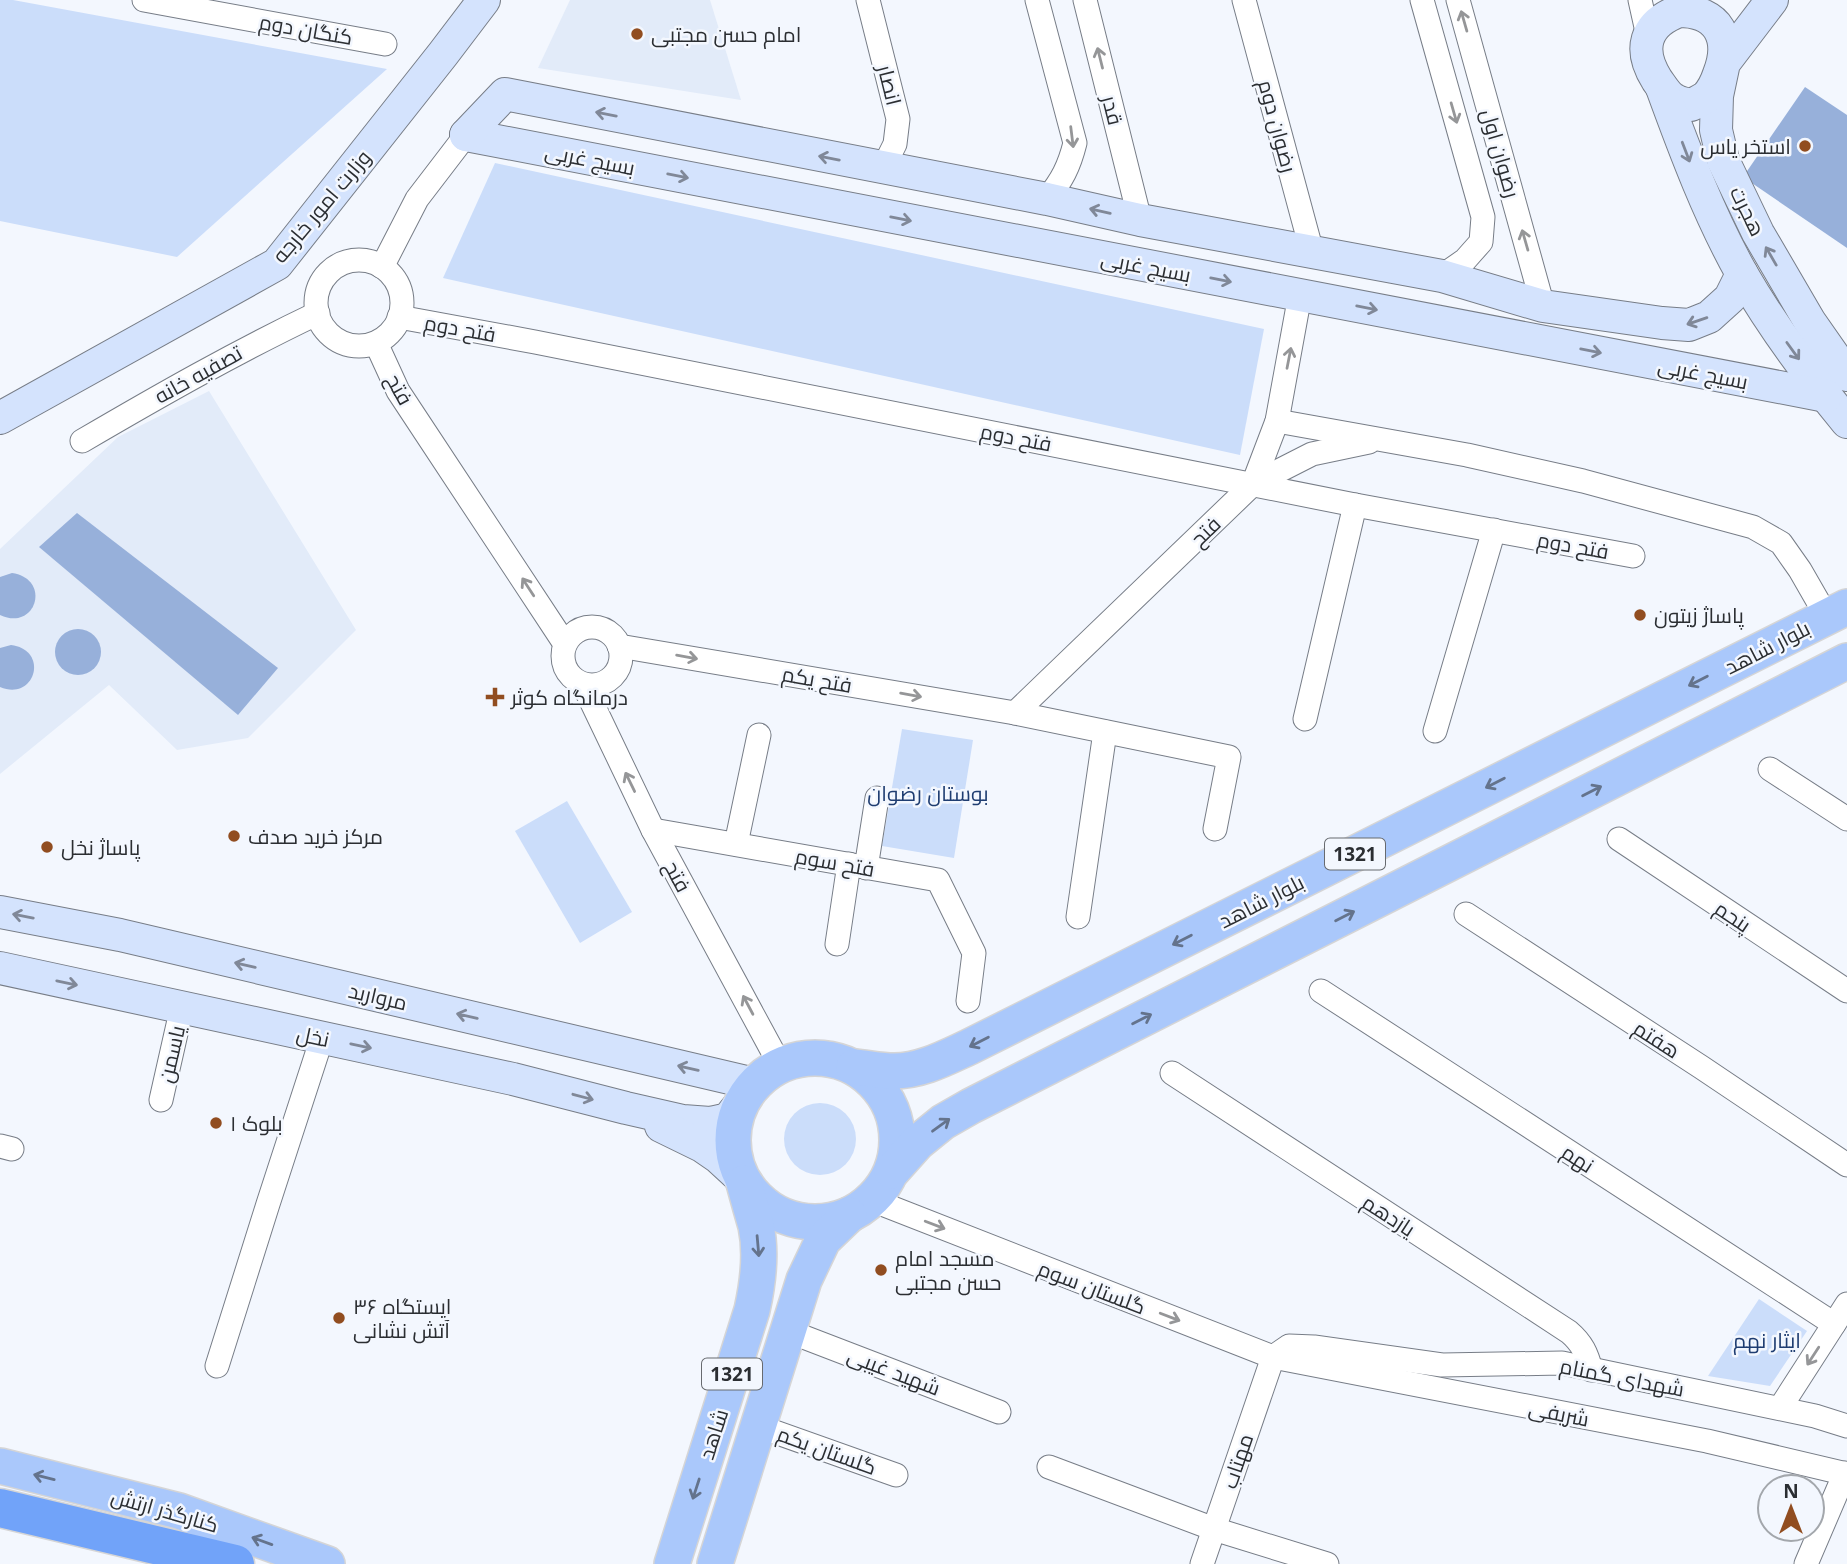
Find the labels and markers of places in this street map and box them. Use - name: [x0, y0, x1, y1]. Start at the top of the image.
- place label: امام حسن مجتبی: [651, 20, 801, 49]
- marker: امام حسن مجتبی: [629, 26, 645, 42]
- place label: استخر یاس: [1700, 132, 1791, 160]
- marker: استخر یاس: [1797, 138, 1813, 154]
- place label: پاساژ زیتون: [1654, 601, 1744, 630]
- marker: پاساژ زیتون: [1632, 607, 1648, 623]
- place label: درمانگاه کوثر: [510, 683, 628, 711]
- marker: درمانگاه کوثر: [485, 687, 505, 707]
- place label: مرکز خرید صدف: [248, 822, 383, 850]
- marker: مرکز خرید صدف: [226, 828, 242, 844]
- place label: پاساژ نخل: [61, 833, 141, 862]
- marker: پاساژ نخل: [39, 839, 55, 855]
- place label: ۱ بلوک: [230, 1109, 283, 1137]
- marker: ۱ بلوک: [208, 1115, 224, 1131]
- place label: مسجد امام حسن مجتبی: [895, 1244, 1002, 1296]
- marker: مسجد امام حسن مجتبی: [873, 1262, 889, 1278]
- place label: ایستگاه ۳۶ آتش نشانی: [353, 1292, 452, 1344]
- marker: ایستگاه ۳۶ آتش نشانی: [331, 1310, 347, 1326]

